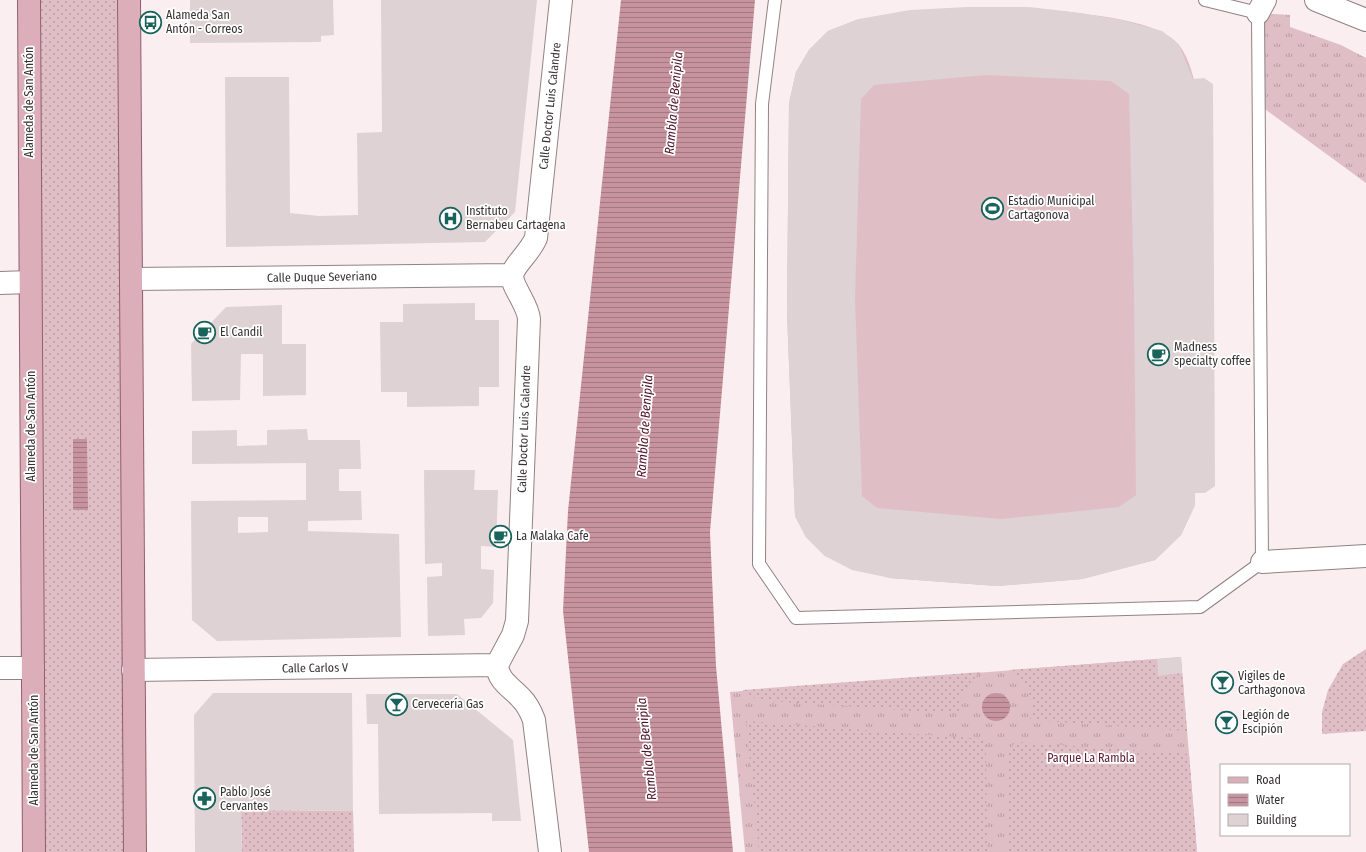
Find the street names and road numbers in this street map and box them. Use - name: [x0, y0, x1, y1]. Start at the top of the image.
- street label: Calle Doctor Luis Calandre: [536, 42, 564, 170]
- street label: Alameda de San Antón: [22, 47, 36, 157]
- street label: Calle Duque Severiano: [267, 269, 377, 285]
- street label: Calle Doctor Luis Calandre: [515, 365, 533, 493]
- street label: Alameda de San Antón: [24, 371, 38, 481]
- street label: Calle Carlos V: [282, 660, 349, 676]
- street label: Alameda de San Antón: [27, 695, 41, 805]

